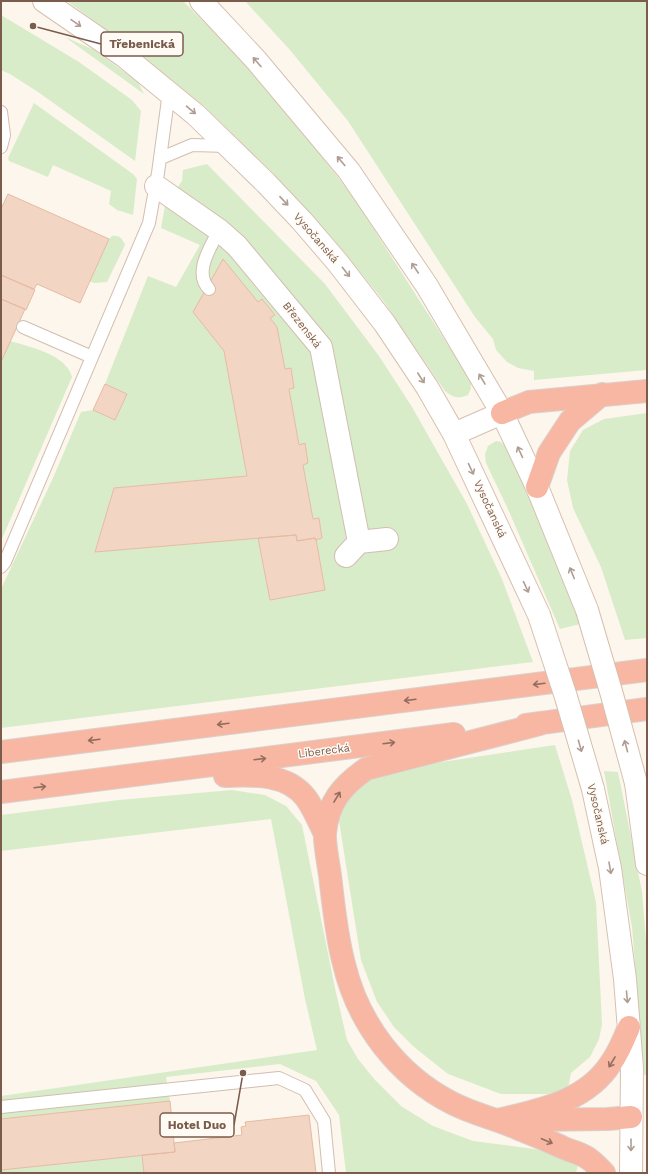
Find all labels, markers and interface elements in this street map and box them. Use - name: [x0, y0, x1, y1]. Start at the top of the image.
- one-way arrow: [70, 19, 81, 27]
- callout: Třebenická: [101, 32, 183, 56]
- text: Třebenická: [109, 37, 175, 51]
- one-way arrow: [253, 57, 262, 67]
- one-way arrow: [185, 106, 196, 115]
- one-way arrow: [336, 156, 345, 167]
- one-way arrow: [279, 196, 288, 206]
- street label: Vysočanská: [291, 210, 341, 266]
- one-way arrow: [411, 263, 419, 274]
- one-way arrow: [341, 267, 350, 278]
- street label: Březenská: [280, 299, 324, 351]
- one-way arrow: [417, 372, 425, 383]
- one-way arrow: [478, 373, 486, 385]
- one-way arrow: [516, 446, 523, 458]
- one-way arrow: [468, 463, 475, 475]
- street label: Vysočanská: [471, 478, 509, 540]
- one-way arrow: [568, 568, 575, 580]
- one-way arrow: [523, 581, 530, 593]
- one-way arrow: [533, 680, 546, 688]
- one-way arrow: [404, 697, 417, 704]
- one-way arrow: [217, 720, 230, 728]
- one-way arrow: [88, 737, 101, 744]
- one-way arrow: [382, 739, 395, 747]
- one-way arrow: [577, 739, 584, 752]
- one-way arrow: [621, 740, 629, 753]
- street label: Liberecká: [297, 741, 351, 761]
- one-way arrow: [253, 755, 266, 763]
- street label: Vysočanská: [585, 782, 611, 846]
- one-way arrow: [33, 783, 46, 791]
- one-way arrow: [333, 792, 341, 803]
- one-way arrow: [606, 861, 614, 874]
- one-way arrow: [623, 990, 630, 1003]
- one-way arrow: [607, 1056, 615, 1068]
- callout: Hotel Duo: [160, 1113, 234, 1137]
- text: Hotel Duo: [168, 1118, 226, 1132]
- one-way arrow: [540, 1137, 552, 1145]
- one-way arrow: [627, 1138, 635, 1151]

